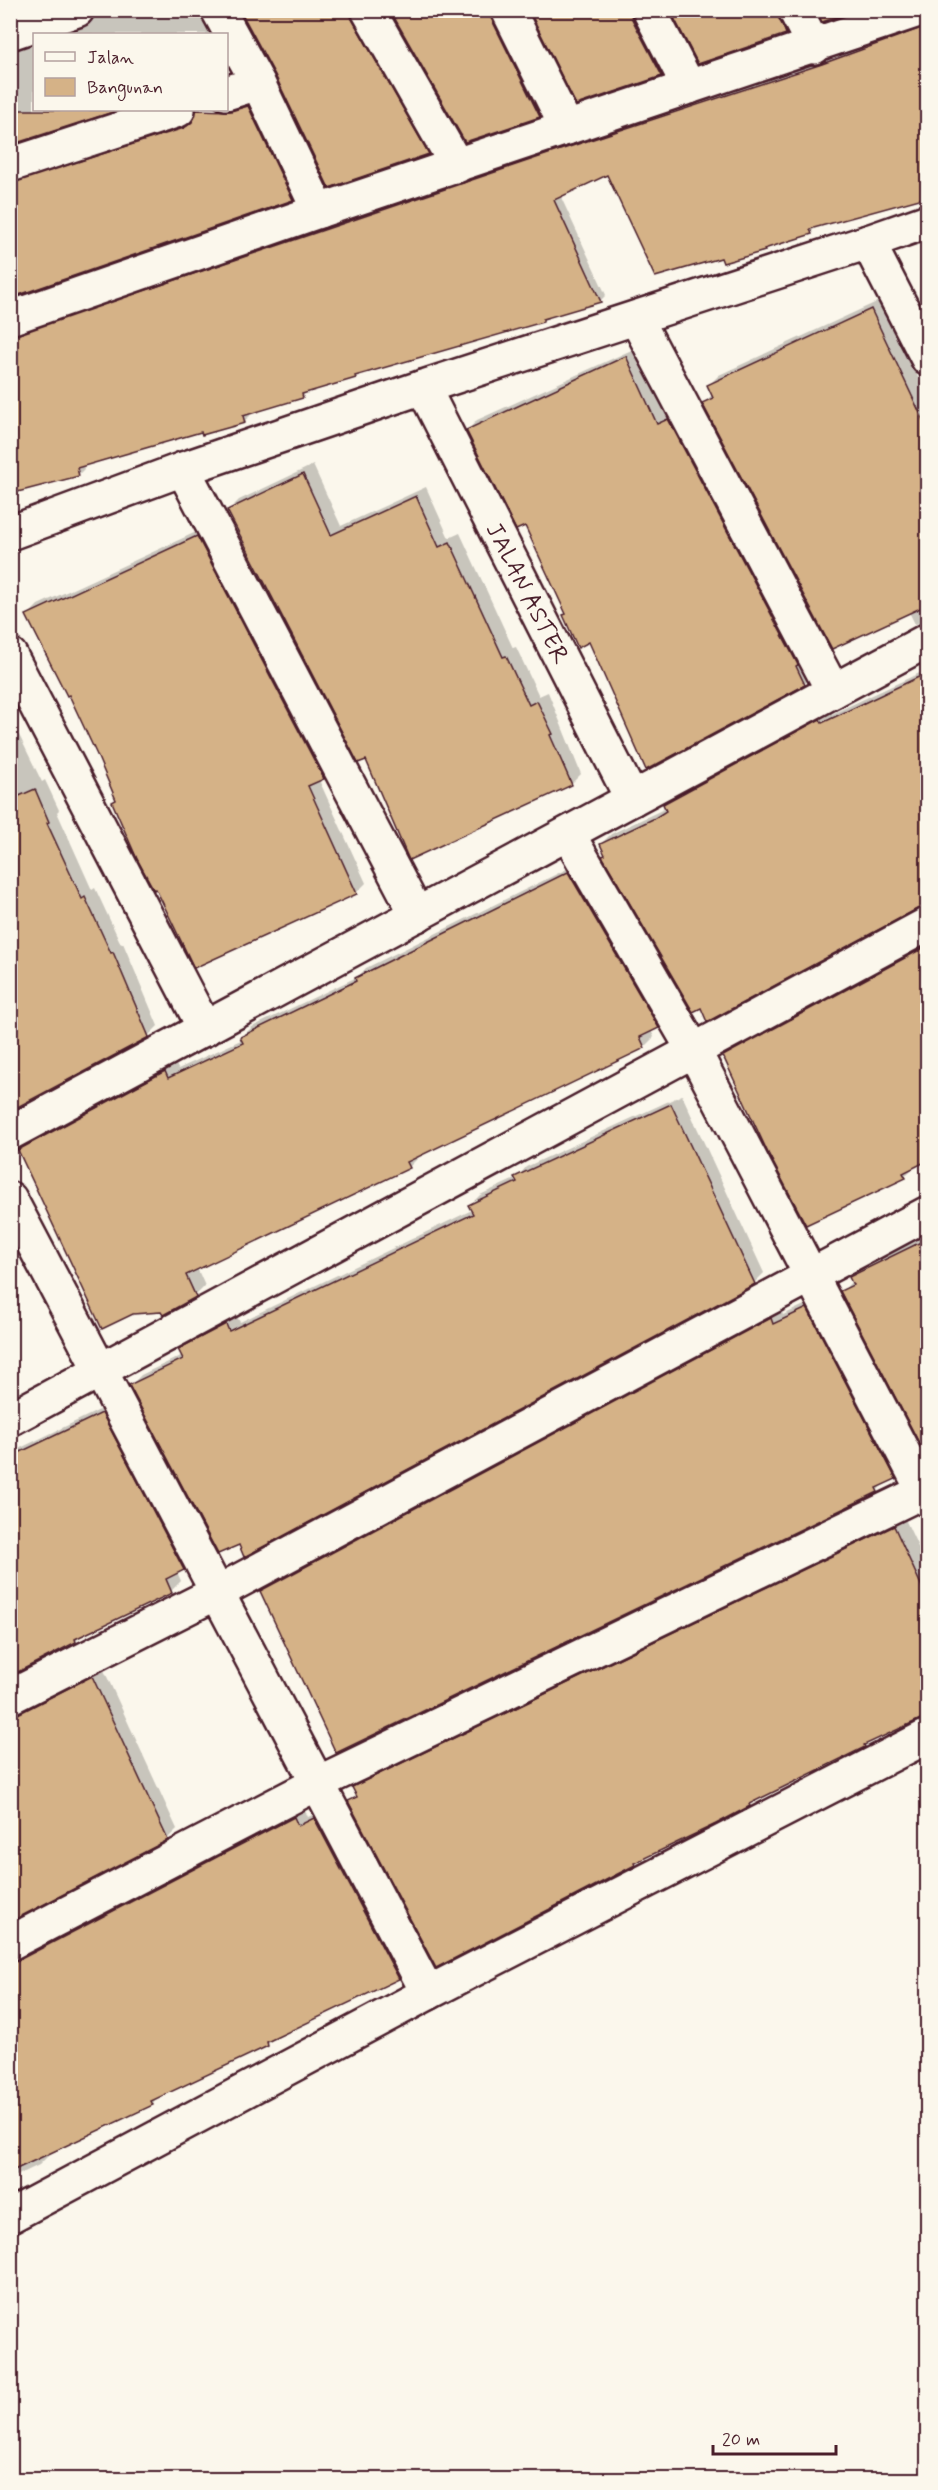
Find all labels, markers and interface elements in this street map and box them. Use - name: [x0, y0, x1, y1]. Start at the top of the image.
- legend: [33, 33, 228, 111]
- text: Jalan: [87, 46, 134, 70]
- text: Bangunan: [87, 76, 163, 101]
- street label: JALAN ASTER: [478, 518, 576, 670]
- scale bar: [713, 2418, 836, 2456]
- text: 20 m: [722, 2428, 760, 2452]

